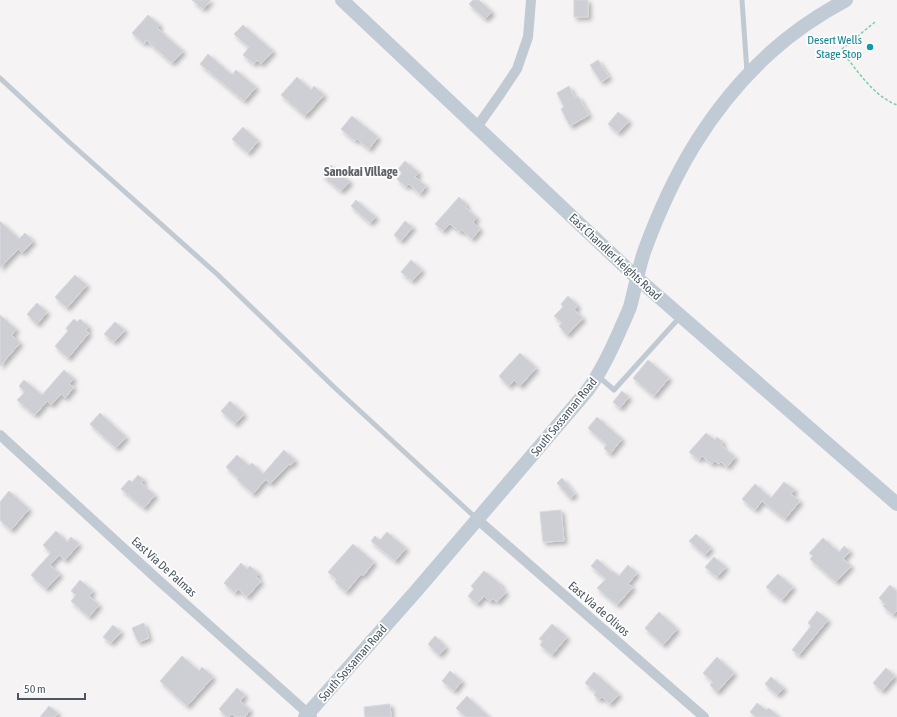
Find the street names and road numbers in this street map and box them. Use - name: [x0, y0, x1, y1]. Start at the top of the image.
- street label: East Chandler Heights Road: [566, 211, 664, 303]
- street label: South Sossaman Road: [528, 375, 600, 459]
- street label: East Via De Palmas: [129, 534, 199, 600]
- street label: East Via de Olivos: [566, 579, 632, 639]
- street label: South Sossaman Road: [316, 622, 390, 704]

